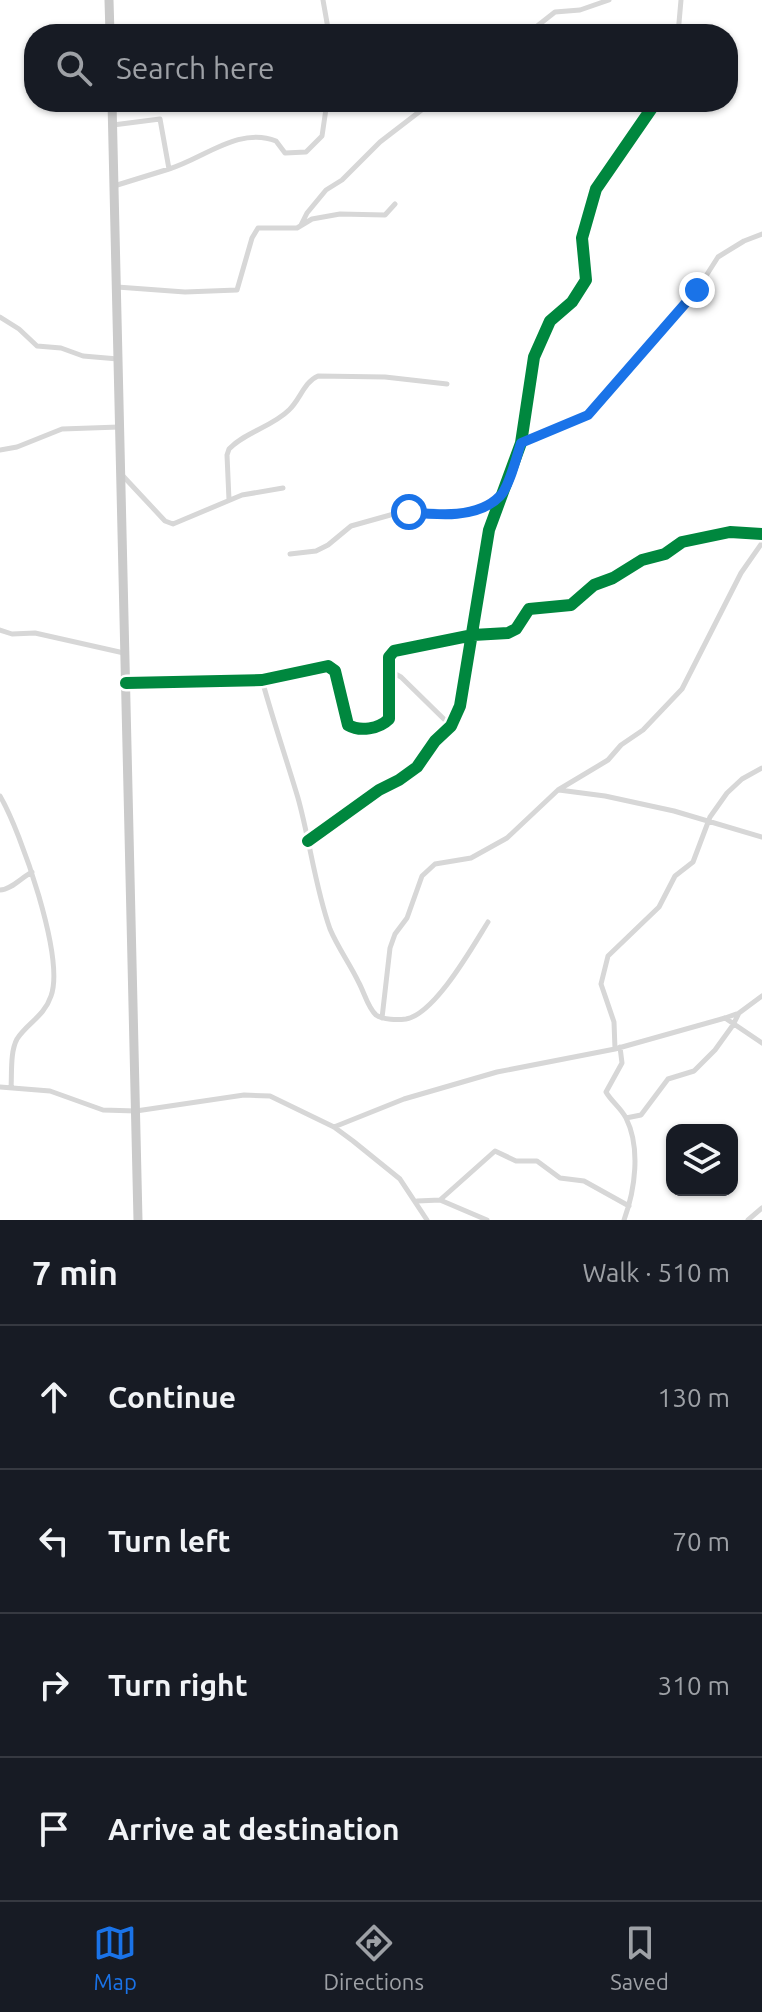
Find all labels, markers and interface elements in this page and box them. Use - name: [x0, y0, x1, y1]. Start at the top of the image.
- search box: [24, 24, 738, 112]
- icon: search: [52, 46, 96, 90]
- text: Search here: [116, 51, 275, 85]
- route end: [679, 272, 715, 308]
- route start: [391, 494, 427, 530]
- map controls: [666, 1124, 738, 1196]
- button: layers: [666, 1124, 738, 1196]
- text: 7 min: [32, 1253, 118, 1291]
- text: Walk · 510 m: [582, 1258, 730, 1287]
- icon: ahead: [32, 1375, 76, 1419]
- text: Continue: [108, 1380, 236, 1414]
- text: 130 m: [658, 1383, 730, 1412]
- icon: left: [32, 1519, 76, 1563]
- text: Turn left: [108, 1524, 230, 1558]
- text: 70 m: [672, 1527, 730, 1556]
- icon: right: [32, 1663, 76, 1707]
- text: Turn right: [108, 1668, 248, 1702]
- text: 310 m: [658, 1671, 730, 1700]
- icon: arrive: [32, 1807, 76, 1851]
- text: Arrive at destination: [108, 1812, 400, 1846]
- tab: Map: [93, 1921, 137, 1994]
- tab: Directions: [323, 1921, 424, 1994]
- tab: Saved: [610, 1921, 669, 1994]

